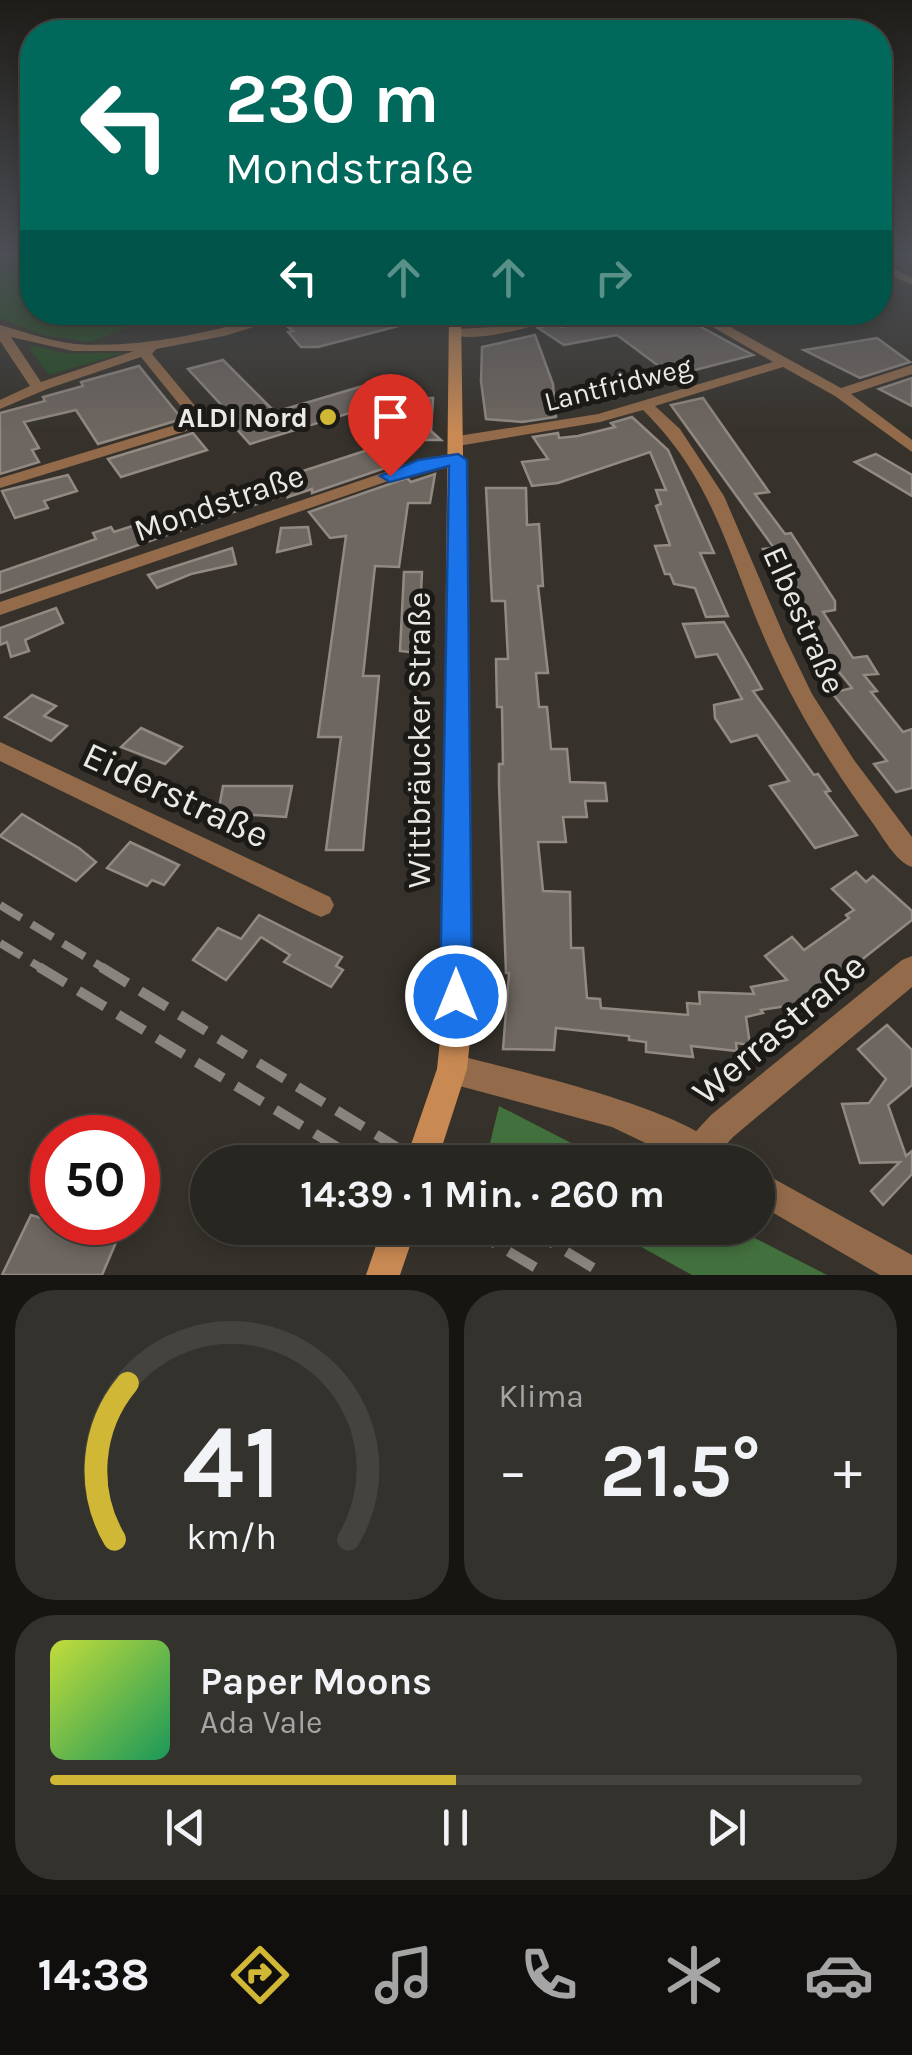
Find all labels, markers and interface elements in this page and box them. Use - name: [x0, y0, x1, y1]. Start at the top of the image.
- text: 230 m: [225, 58, 439, 140]
- icon: left: [60, 60, 190, 190]
- text: Mondstraße: [225, 142, 474, 194]
- icon: left: [271, 250, 326, 305]
- icon: ahead: [376, 250, 431, 305]
- icon: ahead: [481, 250, 536, 305]
- icon: right: [586, 250, 641, 305]
- street label: Lantfridweg: [541, 350, 695, 418]
- pin: [348, 374, 433, 477]
- icon: arrive: [363, 389, 418, 444]
- place label: ALDI Nord: [178, 401, 308, 434]
- marker: ALDI Nord: [317, 406, 339, 428]
- street label: Mondstraße: [129, 457, 309, 549]
- street label: Elbestraße: [755, 541, 853, 699]
- street label: Wittbräucker Straße: [401, 592, 438, 888]
- street label: Eiderstraße: [76, 732, 276, 858]
- street label: Werrastraße: [683, 943, 875, 1115]
- position arrow: [404, 944, 508, 1048]
- speed limit sign: 50: [30, 1115, 160, 1245]
- text: 14:39 · 1 Min. · 260 m: [300, 1172, 665, 1217]
- text: Klima: [499, 1378, 584, 1415]
- text: 41: [182, 1402, 281, 1523]
- text: 21.5°: [600, 1427, 761, 1515]
- text: −: [499, 1439, 527, 1503]
- text: +: [833, 1439, 862, 1503]
- text: km/h: [186, 1516, 277, 1558]
- text: Paper Moons: [200, 1659, 432, 1704]
- text: Ada Vale: [200, 1704, 323, 1741]
- icon: previous: [158, 1800, 213, 1855]
- icon: pause: [428, 1800, 483, 1855]
- icon: next: [699, 1800, 754, 1855]
- icon: directions: [225, 1940, 295, 2010]
- icon: music: [369, 1940, 439, 2010]
- icon: phone: [514, 1940, 584, 2010]
- icon: climate: [659, 1940, 729, 2010]
- icon: car: [804, 1940, 874, 2010]
- text: 14:38: [37, 1949, 150, 2001]

